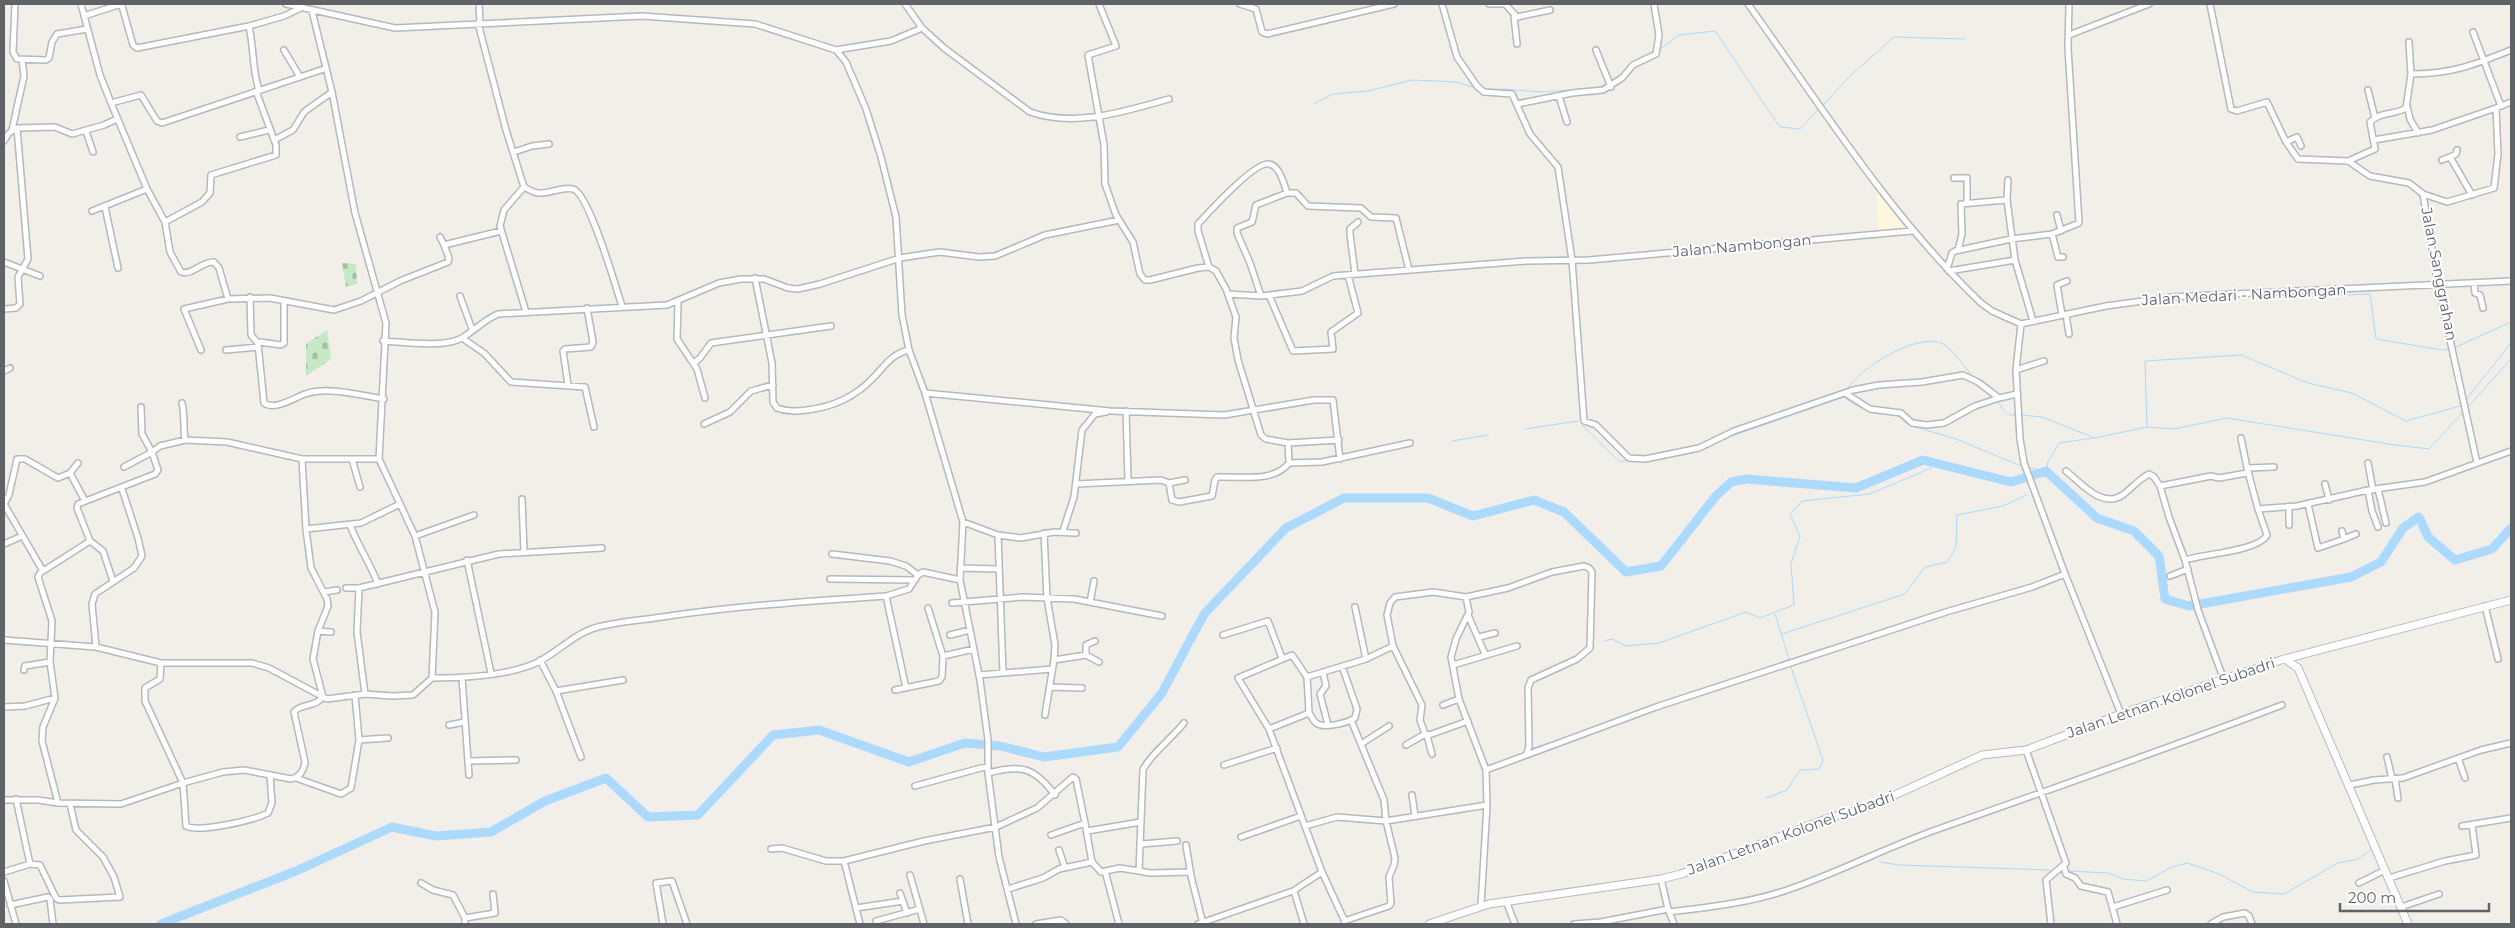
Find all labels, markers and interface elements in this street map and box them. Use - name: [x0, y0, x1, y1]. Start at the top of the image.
- street label: Jalan Sanggrahan: [2417, 205, 2462, 342]
- street label: Jalan Nambongan: [1671, 230, 1812, 261]
- street label: Jalan Medari - Nambongan: [2140, 280, 2347, 309]
- street label: Jalan Letnan Kolonel Subadri: [2063, 653, 2277, 742]
- street label: Jalan Letnan Kolonel Subadri: [1684, 786, 1897, 879]
- scale bar: [2340, 880, 2489, 912]
- text: 200 m: [2348, 888, 2396, 907]

